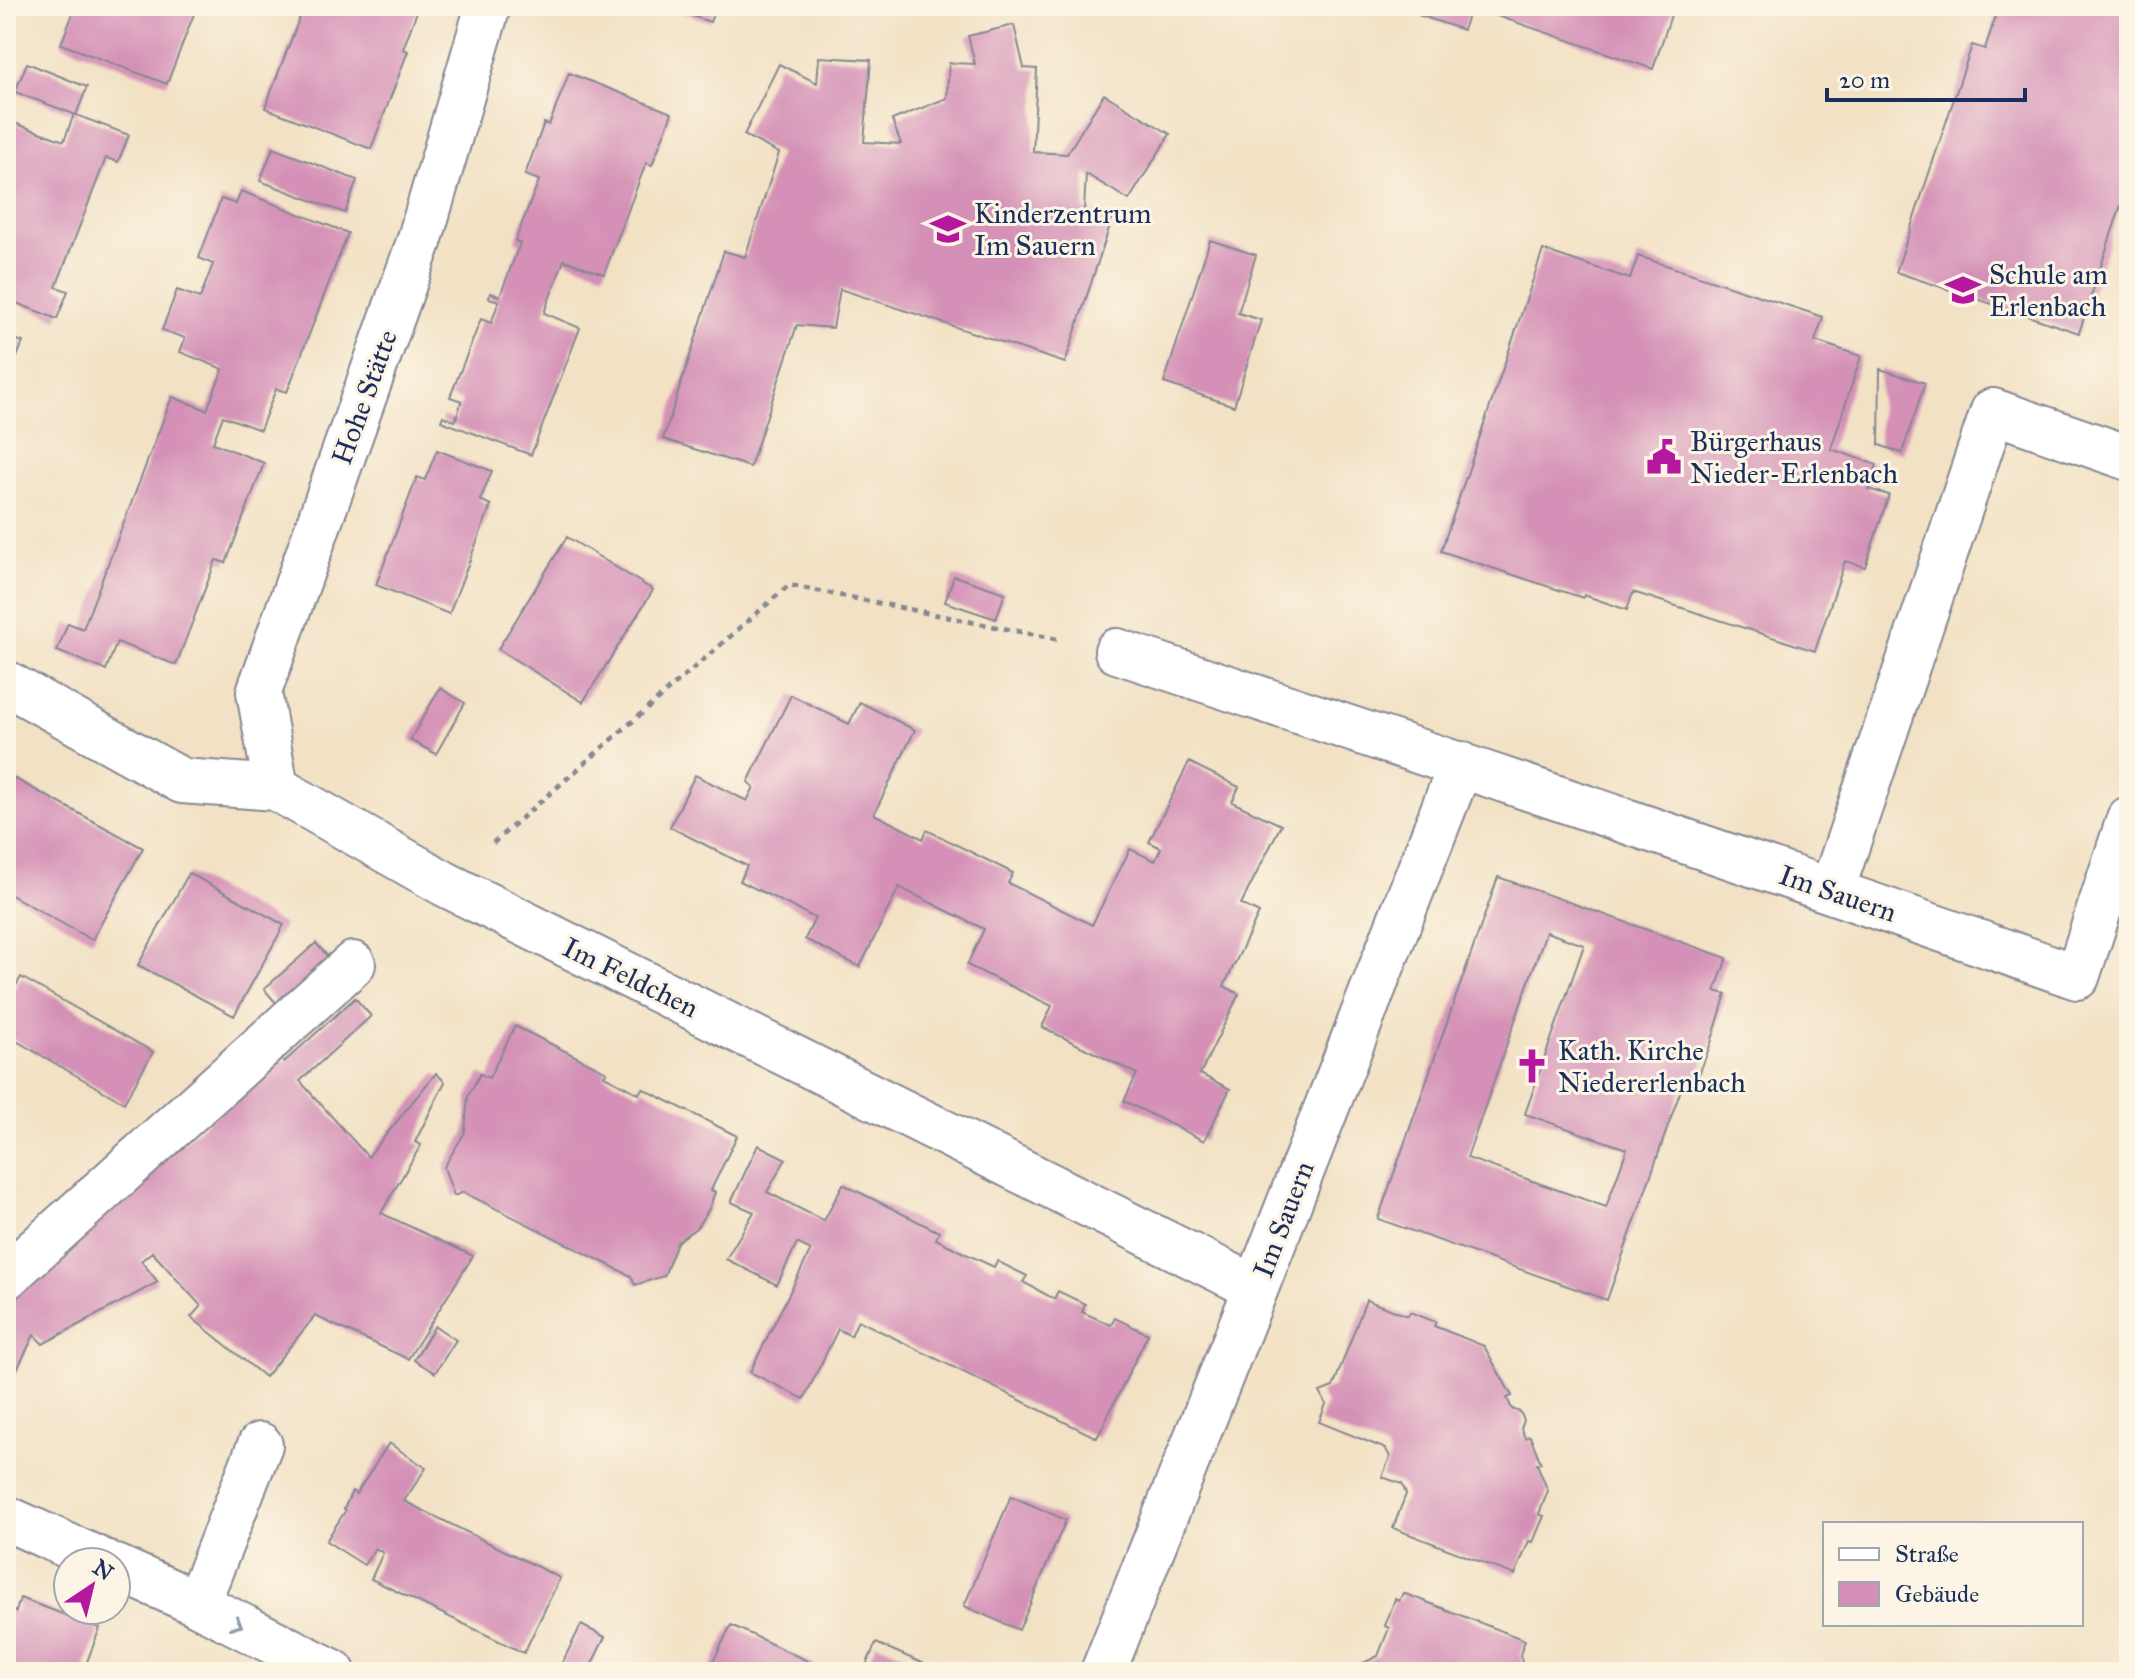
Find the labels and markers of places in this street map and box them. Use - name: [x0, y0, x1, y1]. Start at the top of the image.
- place label: Kinderzentrum Im Sauern: [974, 196, 1152, 263]
- school or university icon: Kinderzentrum Im Sauern: [929, 210, 967, 248]
- place label: Schule am Erlenbach: [1989, 257, 2108, 324]
- school or university icon: Schule am Erlenbach: [1944, 271, 1982, 309]
- place label: Bürgerhaus Nieder-Erlenbach: [1690, 424, 1898, 491]
- public building icon: Bürgerhaus Nieder-Erlenbach: [1645, 438, 1683, 476]
- place label: Kath. Kirche Niedererlenbach: [1558, 1033, 1746, 1100]
- church icon: Kath. Kirche Niedererlenbach: [1513, 1047, 1551, 1085]

